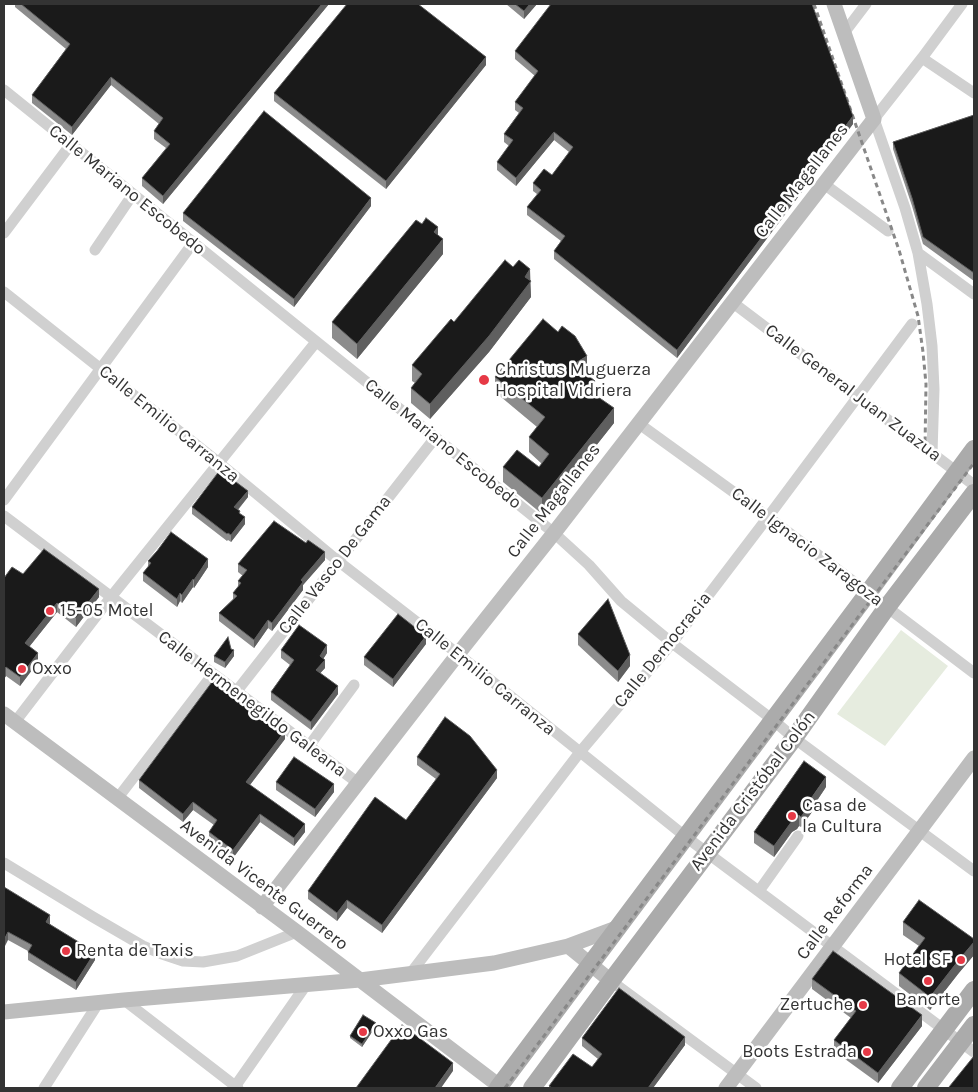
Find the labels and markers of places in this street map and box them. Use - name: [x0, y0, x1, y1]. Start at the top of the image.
- place label: Christus Muguerza Hospital Vidriera: [495, 359, 651, 402]
- marker: Christus Muguerza Hospital Vidriera: [477, 373, 491, 387]
- place label: 15-05 Motel: [60, 600, 154, 622]
- marker: 15-05 Motel: [44, 605, 56, 617]
- place label: Oxxo: [32, 658, 72, 680]
- marker: Oxxo: [16, 663, 28, 675]
- place label: Casa de la Cultura: [802, 795, 882, 838]
- marker: Casa de la Cultura: [786, 810, 798, 822]
- place label: Renta de Taxis: [76, 940, 194, 962]
- marker: Renta de Taxis: [60, 945, 72, 957]
- place label: Hotel SF: [883, 949, 951, 971]
- marker: Hotel SF: [955, 954, 967, 966]
- marker: Banorte: [922, 975, 934, 987]
- place label: Banorte: [896, 989, 960, 1011]
- place label: Zertuche: [780, 994, 853, 1016]
- marker: Zertuche: [857, 999, 869, 1011]
- place label: Oxxo Gas: [373, 1021, 448, 1043]
- marker: Oxxo Gas: [357, 1026, 369, 1038]
- place label: Boots Estrada: [742, 1041, 857, 1063]
- marker: Boots Estrada: [861, 1046, 873, 1058]

